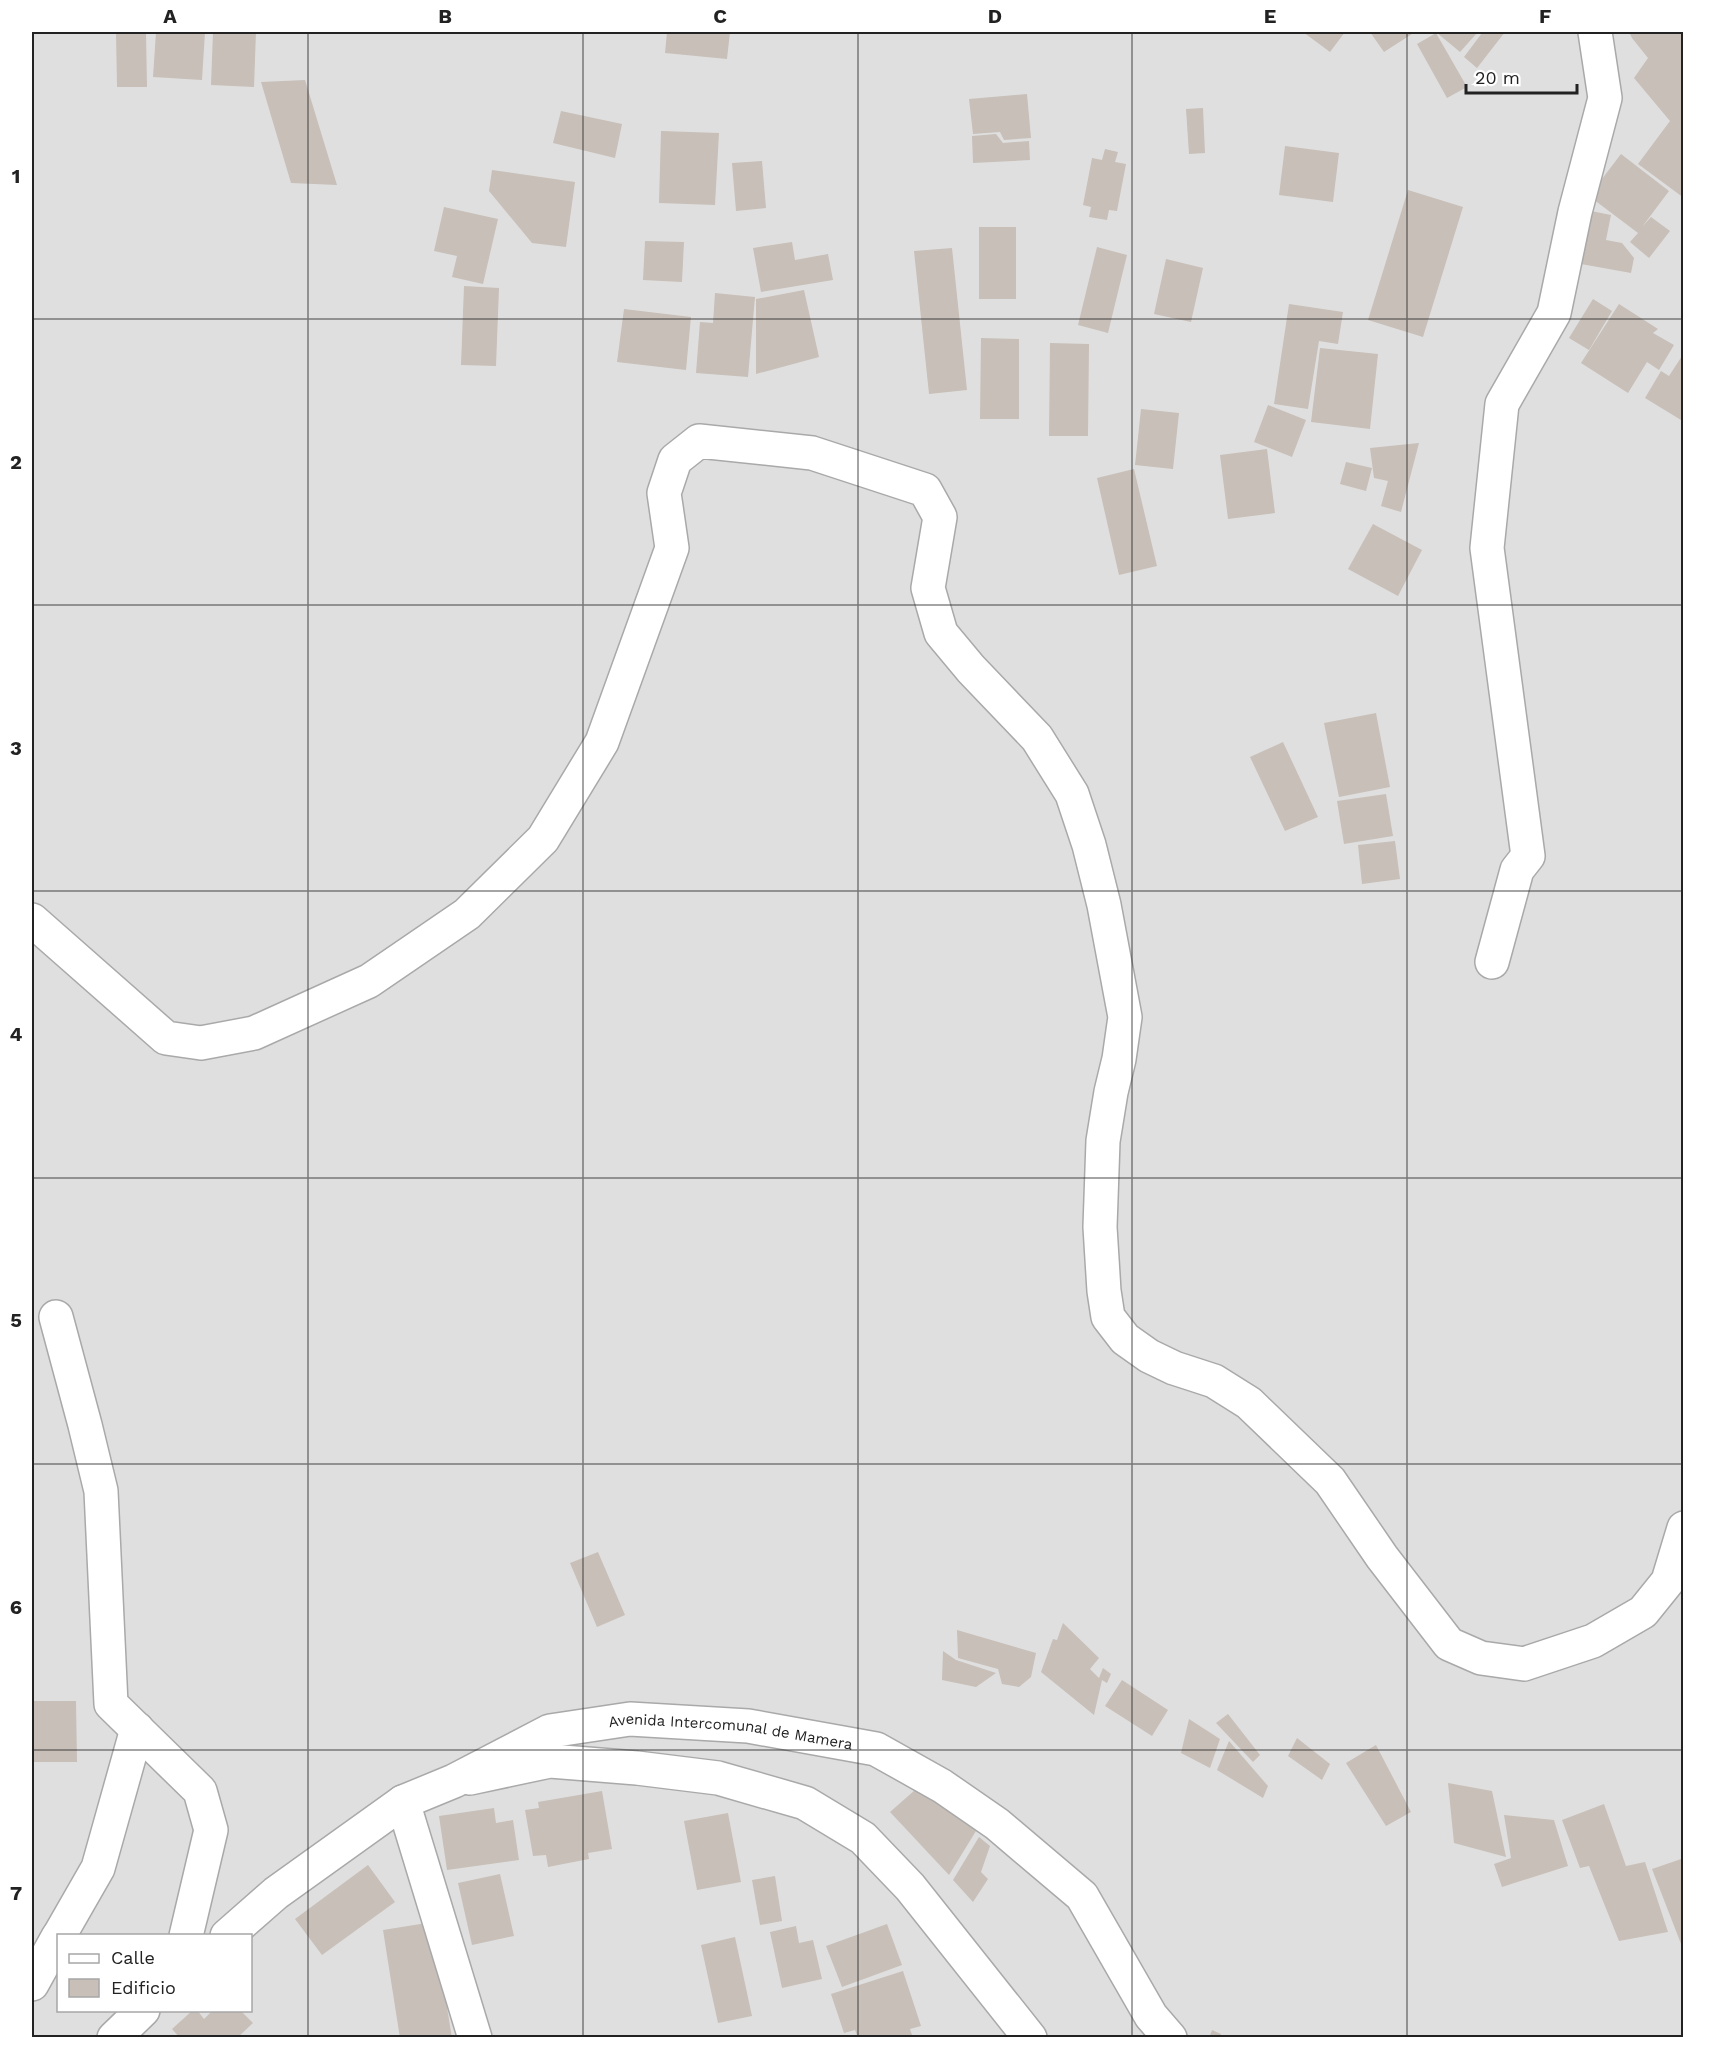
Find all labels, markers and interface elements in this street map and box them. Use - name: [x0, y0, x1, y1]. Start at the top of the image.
- text: A: [163, 4, 177, 28]
- text: B: [438, 4, 452, 28]
- text: C: [713, 4, 727, 28]
- text: D: [988, 4, 1002, 28]
- text: E: [1264, 4, 1276, 28]
- text: F: [1539, 4, 1551, 28]
- scale bar: [1466, 57, 1577, 95]
- text: 20 m: [1475, 67, 1520, 88]
- text: 1: [12, 164, 20, 188]
- text: 2: [10, 450, 22, 474]
- text: 3: [10, 736, 22, 760]
- text: 4: [10, 1022, 23, 1046]
- text: 5: [10, 1308, 22, 1332]
- text: 6: [10, 1595, 22, 1619]
- street label: Avenida Intercomunal de Mamera: [607, 1709, 855, 1754]
- text: 7: [10, 1881, 22, 1905]
- legend: [57, 1934, 252, 2012]
- text: Calle: [111, 1947, 155, 1968]
- text: Edificio: [111, 1977, 176, 1998]

